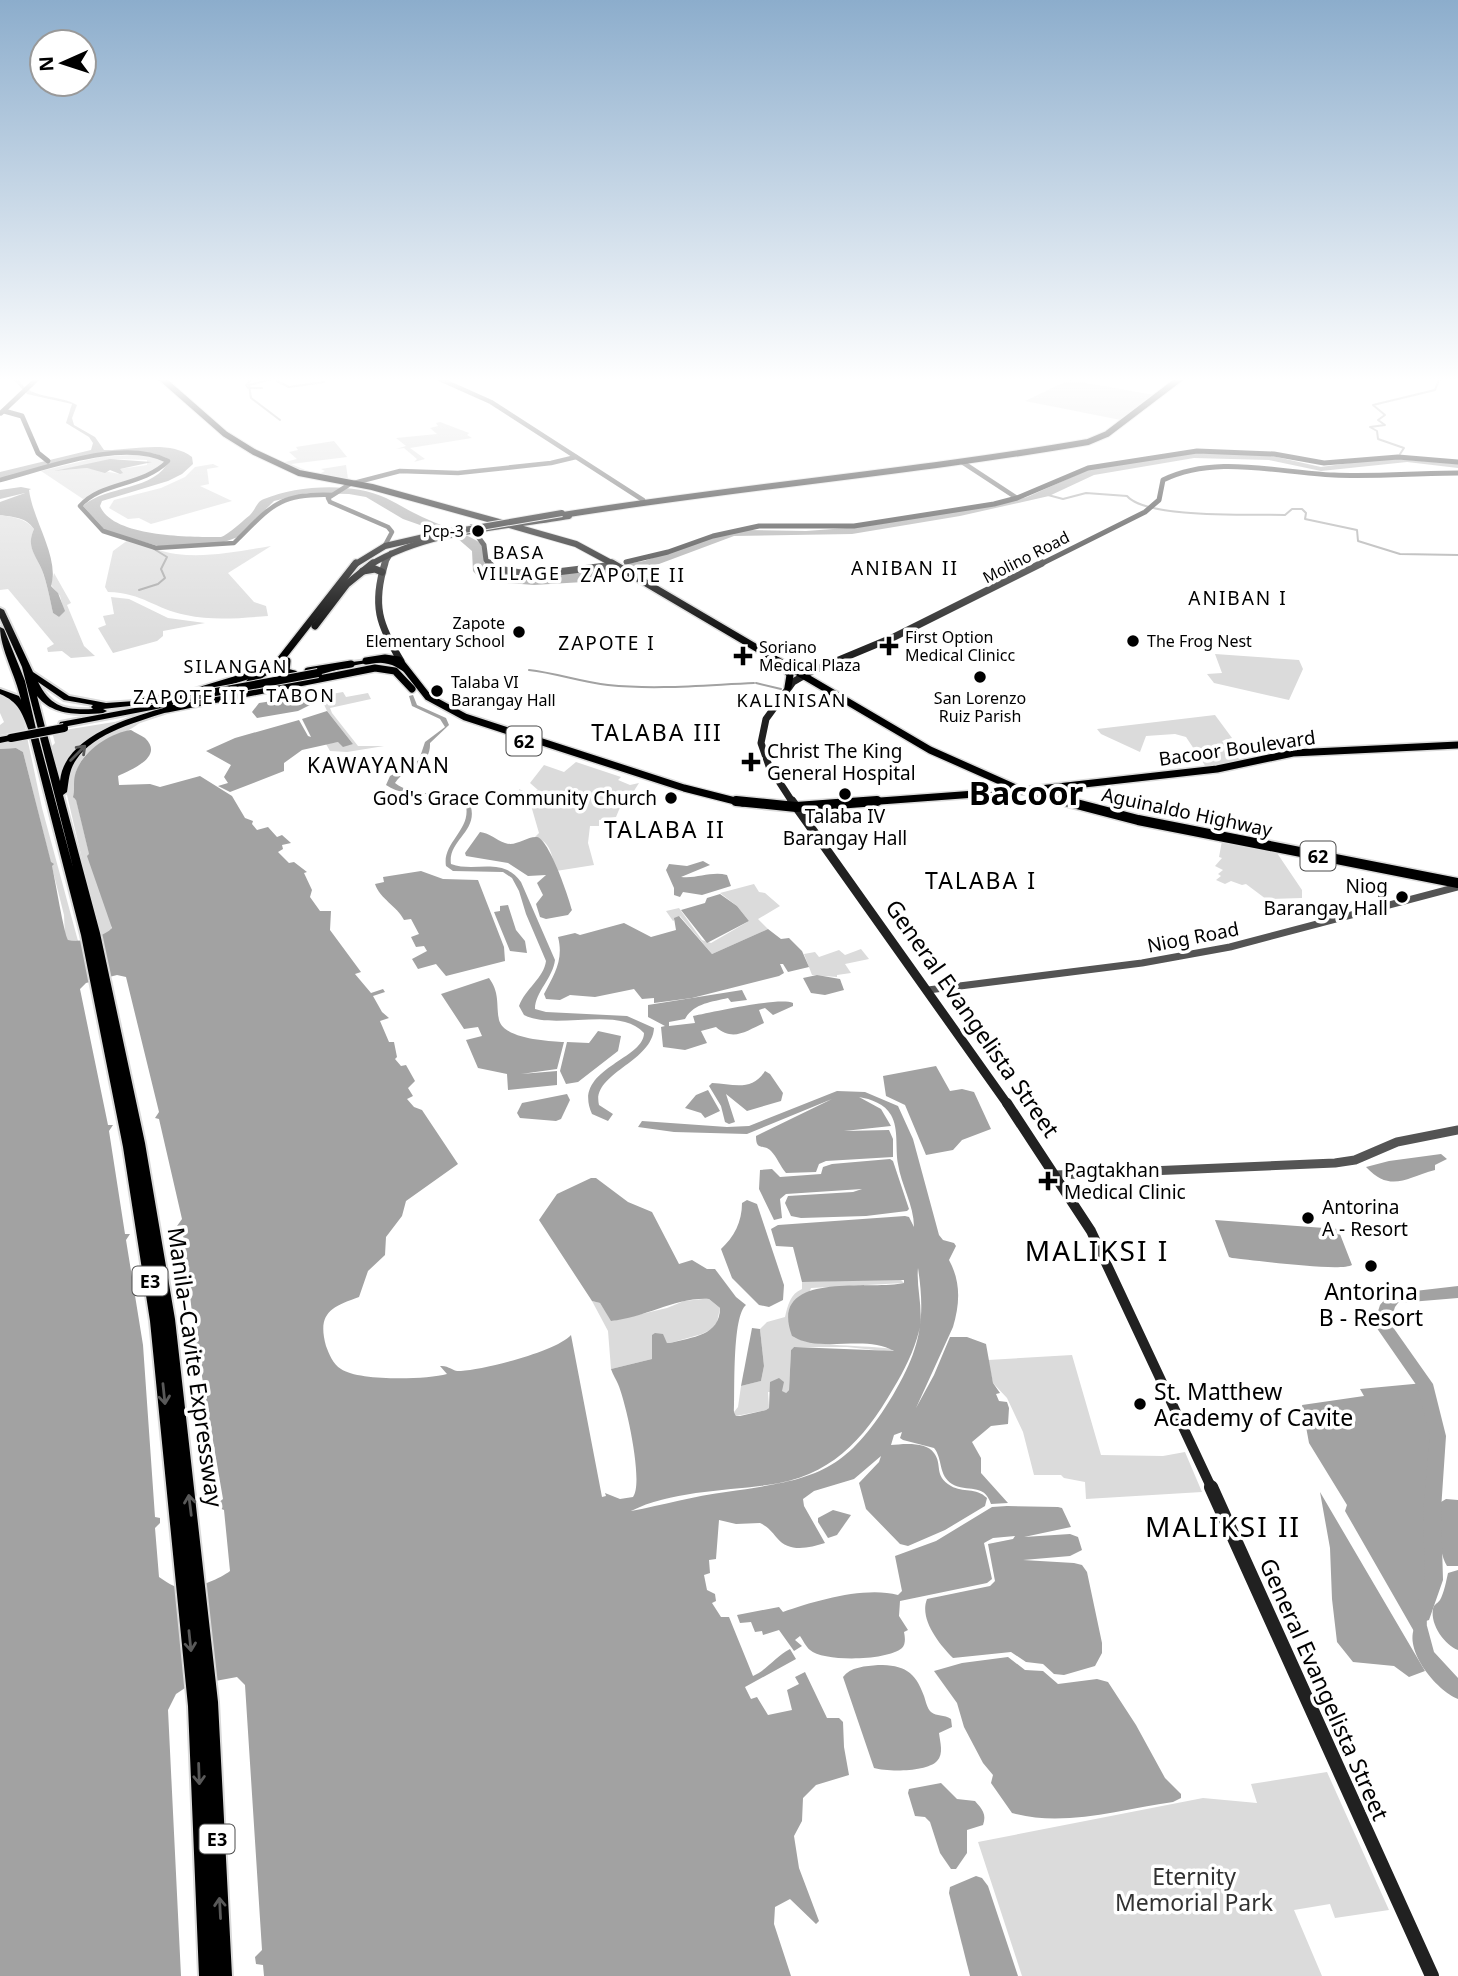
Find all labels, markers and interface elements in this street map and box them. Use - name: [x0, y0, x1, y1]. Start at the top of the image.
- north arrow: [28, 28, 98, 98]
- text: N: [33, 55, 59, 72]
- place label: Pcp-3: [422, 520, 464, 542]
- marker: Pcp-3: [470, 523, 486, 539]
- street label: Molino Road: [979, 526, 1073, 588]
- district label: BASA VILLAGE: [477, 540, 561, 585]
- district label: ANIBAN II: [851, 555, 959, 581]
- district label: ZAPOTE II: [580, 562, 686, 588]
- district label: ANIBAN I: [1188, 585, 1288, 611]
- place label: Zapote Elementary School: [366, 612, 505, 652]
- marker: Zapote Elementary School: [511, 624, 527, 640]
- place label: First Option Medical Clinicc: [905, 626, 1016, 666]
- district label: ZAPOTE I: [558, 630, 656, 656]
- place label: The Frog Nest: [1147, 630, 1252, 652]
- marker: The Frog Nest: [1125, 633, 1141, 649]
- place label: Soriano Medical Plaza: [759, 636, 861, 676]
- marker: First Option Medical Clinicc: [879, 636, 899, 656]
- marker: Soriano Medical Plaza: [733, 646, 753, 666]
- district label: SILANGAN: [184, 654, 288, 678]
- marker: San Lorenzo Ruiz Parish: [972, 669, 988, 685]
- place label: Talaba VI Barangay Hall: [451, 671, 556, 711]
- district label: TABON: [266, 683, 336, 707]
- marker: Talaba VI Barangay Hall: [429, 683, 445, 699]
- district label: ZAPOTE III: [133, 684, 247, 710]
- place label: San Lorenzo Ruiz Parish: [934, 687, 1026, 727]
- district label: KALINISAN: [736, 688, 848, 712]
- district label: TALABA III: [591, 716, 723, 748]
- street label: Bacoor Boulevard: [1157, 724, 1317, 772]
- road number: 62: [506, 726, 542, 756]
- place label: Christ The King General Hospital: [767, 738, 916, 786]
- one-way arrow: [70, 745, 87, 762]
- district label: KAWAYANAN: [307, 751, 451, 779]
- marker: Christ The King General Hospital: [741, 752, 761, 772]
- district label: Bacoor: [969, 770, 1084, 815]
- street label: Aguinaldo Highway: [1099, 781, 1275, 843]
- place label: God's Grace Community Church: [373, 785, 657, 811]
- marker: Talaba IV Barangay Hall: [837, 786, 853, 802]
- marker: God's Grace Community Church: [663, 790, 679, 806]
- place label: Talaba IV Barangay Hall: [783, 803, 907, 851]
- district label: TALABA II: [604, 813, 726, 845]
- road number: 62: [1300, 842, 1336, 870]
- district label: TALABA I: [925, 864, 1037, 896]
- place label: Niog Barangay Hall: [1264, 873, 1388, 921]
- marker: Niog Barangay Hall: [1394, 889, 1410, 905]
- street label: General Evangelista Street: [879, 893, 1067, 1143]
- street label: Niog Road: [1145, 915, 1241, 959]
- place label: Pagtakhan Medical Clinic: [1064, 1157, 1186, 1205]
- marker: Pagtakhan Medical Clinic: [1038, 1171, 1058, 1191]
- place label: Antorina A - Resort: [1322, 1194, 1408, 1242]
- marker: Antorina A - Resort: [1300, 1210, 1316, 1226]
- street label: Manila–Cavite Expressway: [161, 1225, 232, 1509]
- district label: MALIKSI I: [1025, 1231, 1169, 1269]
- marker: Antorina B - Resort: [1363, 1258, 1379, 1274]
- road number: E3: [132, 1266, 168, 1296]
- place label: Antorina B - Resort: [1319, 1275, 1423, 1333]
- place label: St. Matthew Academy of Cavite: [1154, 1375, 1353, 1433]
- one-way arrow: [158, 1382, 171, 1405]
- marker: St. Matthew Academy of Cavite: [1132, 1396, 1148, 1412]
- one-way arrow: [183, 1495, 196, 1517]
- district label: MALIKSI II: [1145, 1507, 1301, 1545]
- street label: General Evangelista Street: [1253, 1553, 1397, 1825]
- one-way arrow: [184, 1630, 197, 1652]
- one-way arrow: [193, 1762, 206, 1785]
- road number: E3: [200, 1825, 234, 1854]
- park label: Eternity Memorial Park: [1115, 1860, 1274, 1918]
- one-way arrow: [213, 1897, 226, 1920]

